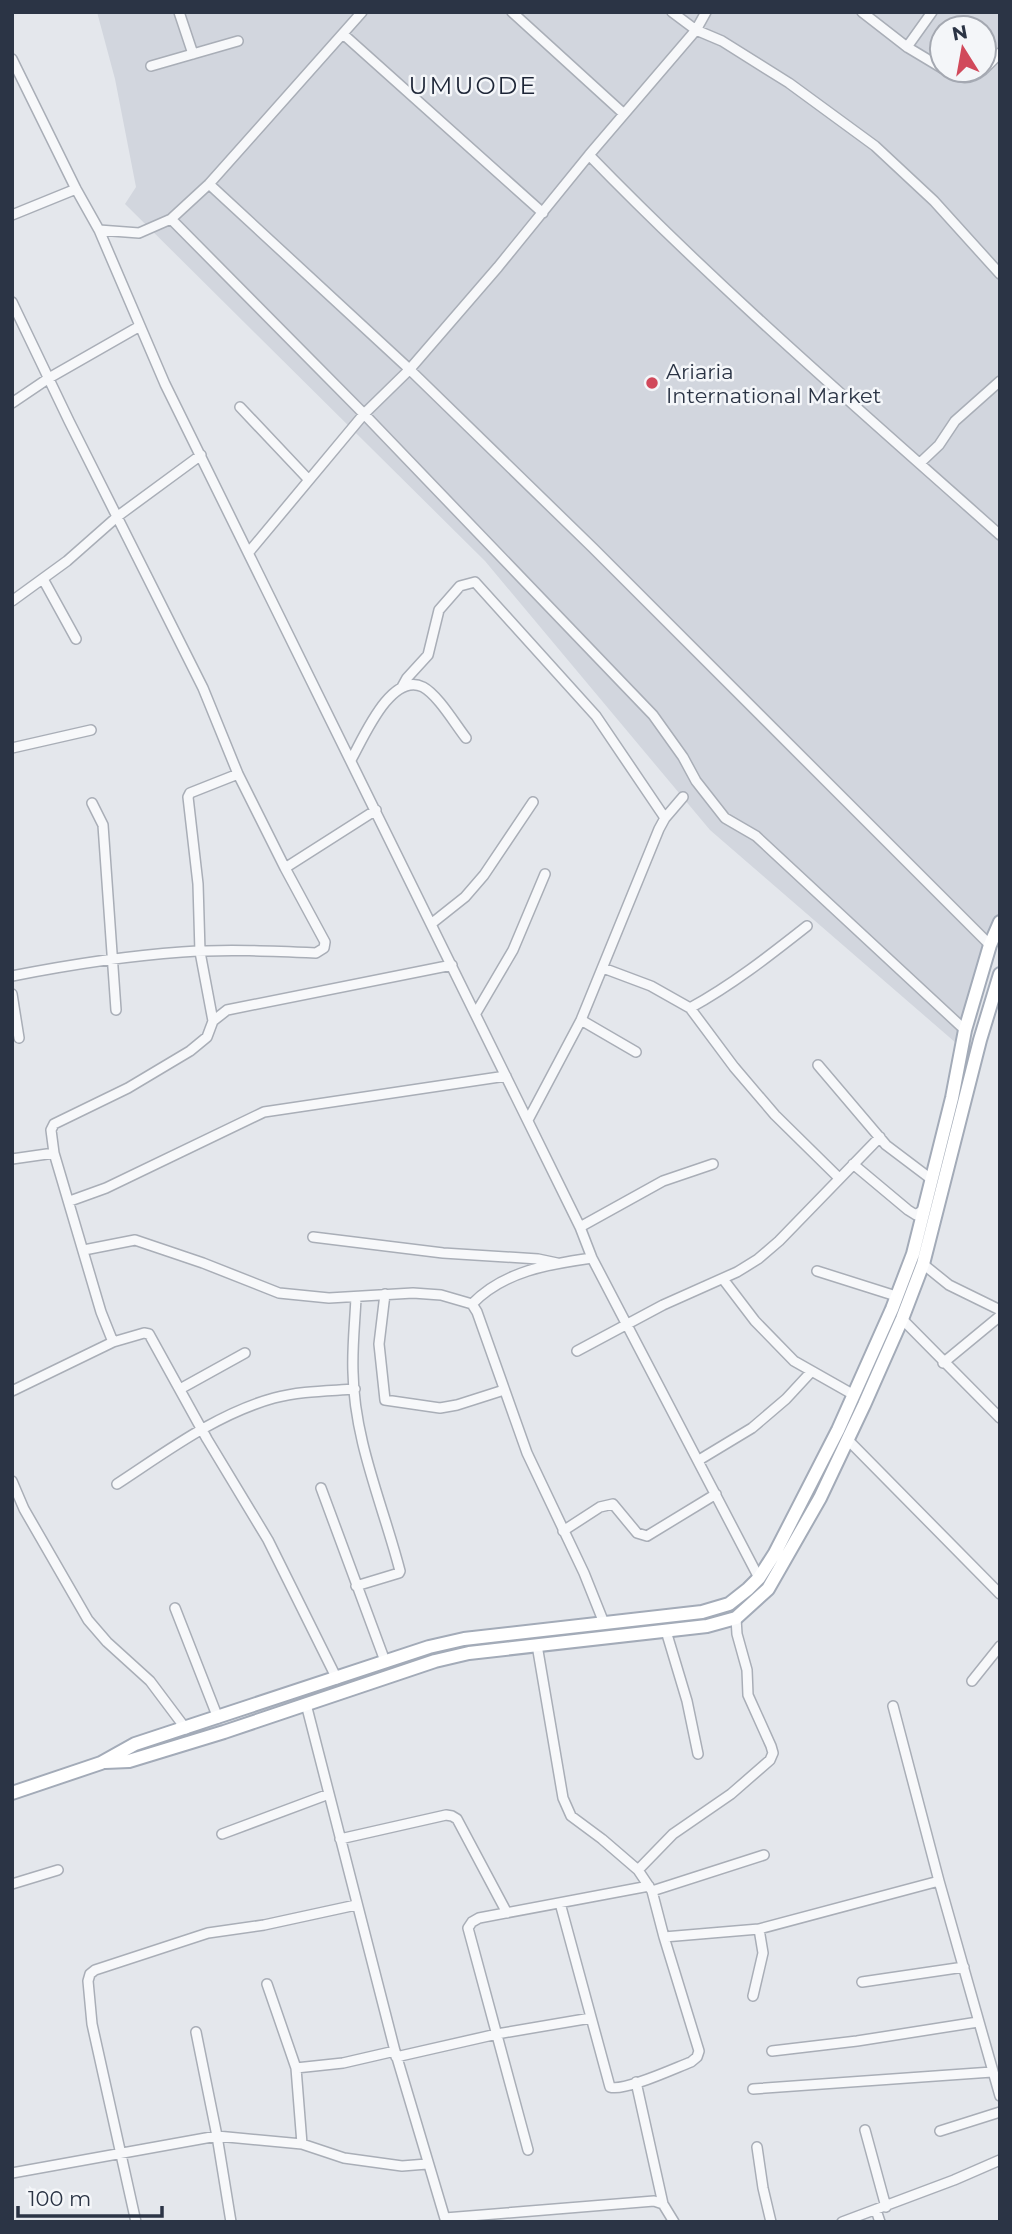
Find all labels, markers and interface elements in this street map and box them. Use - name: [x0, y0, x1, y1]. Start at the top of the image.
- north arrow: [928, 14, 998, 84]
- text: N: [950, 20, 970, 46]
- district label: UMUODE: [409, 71, 537, 100]
- place label: Ariaria International Market: [666, 359, 881, 408]
- marker: Ariaria International Market: [644, 375, 660, 391]
- scale bar: [18, 2174, 161, 2218]
- text: 100 m: [28, 2186, 91, 2211]

